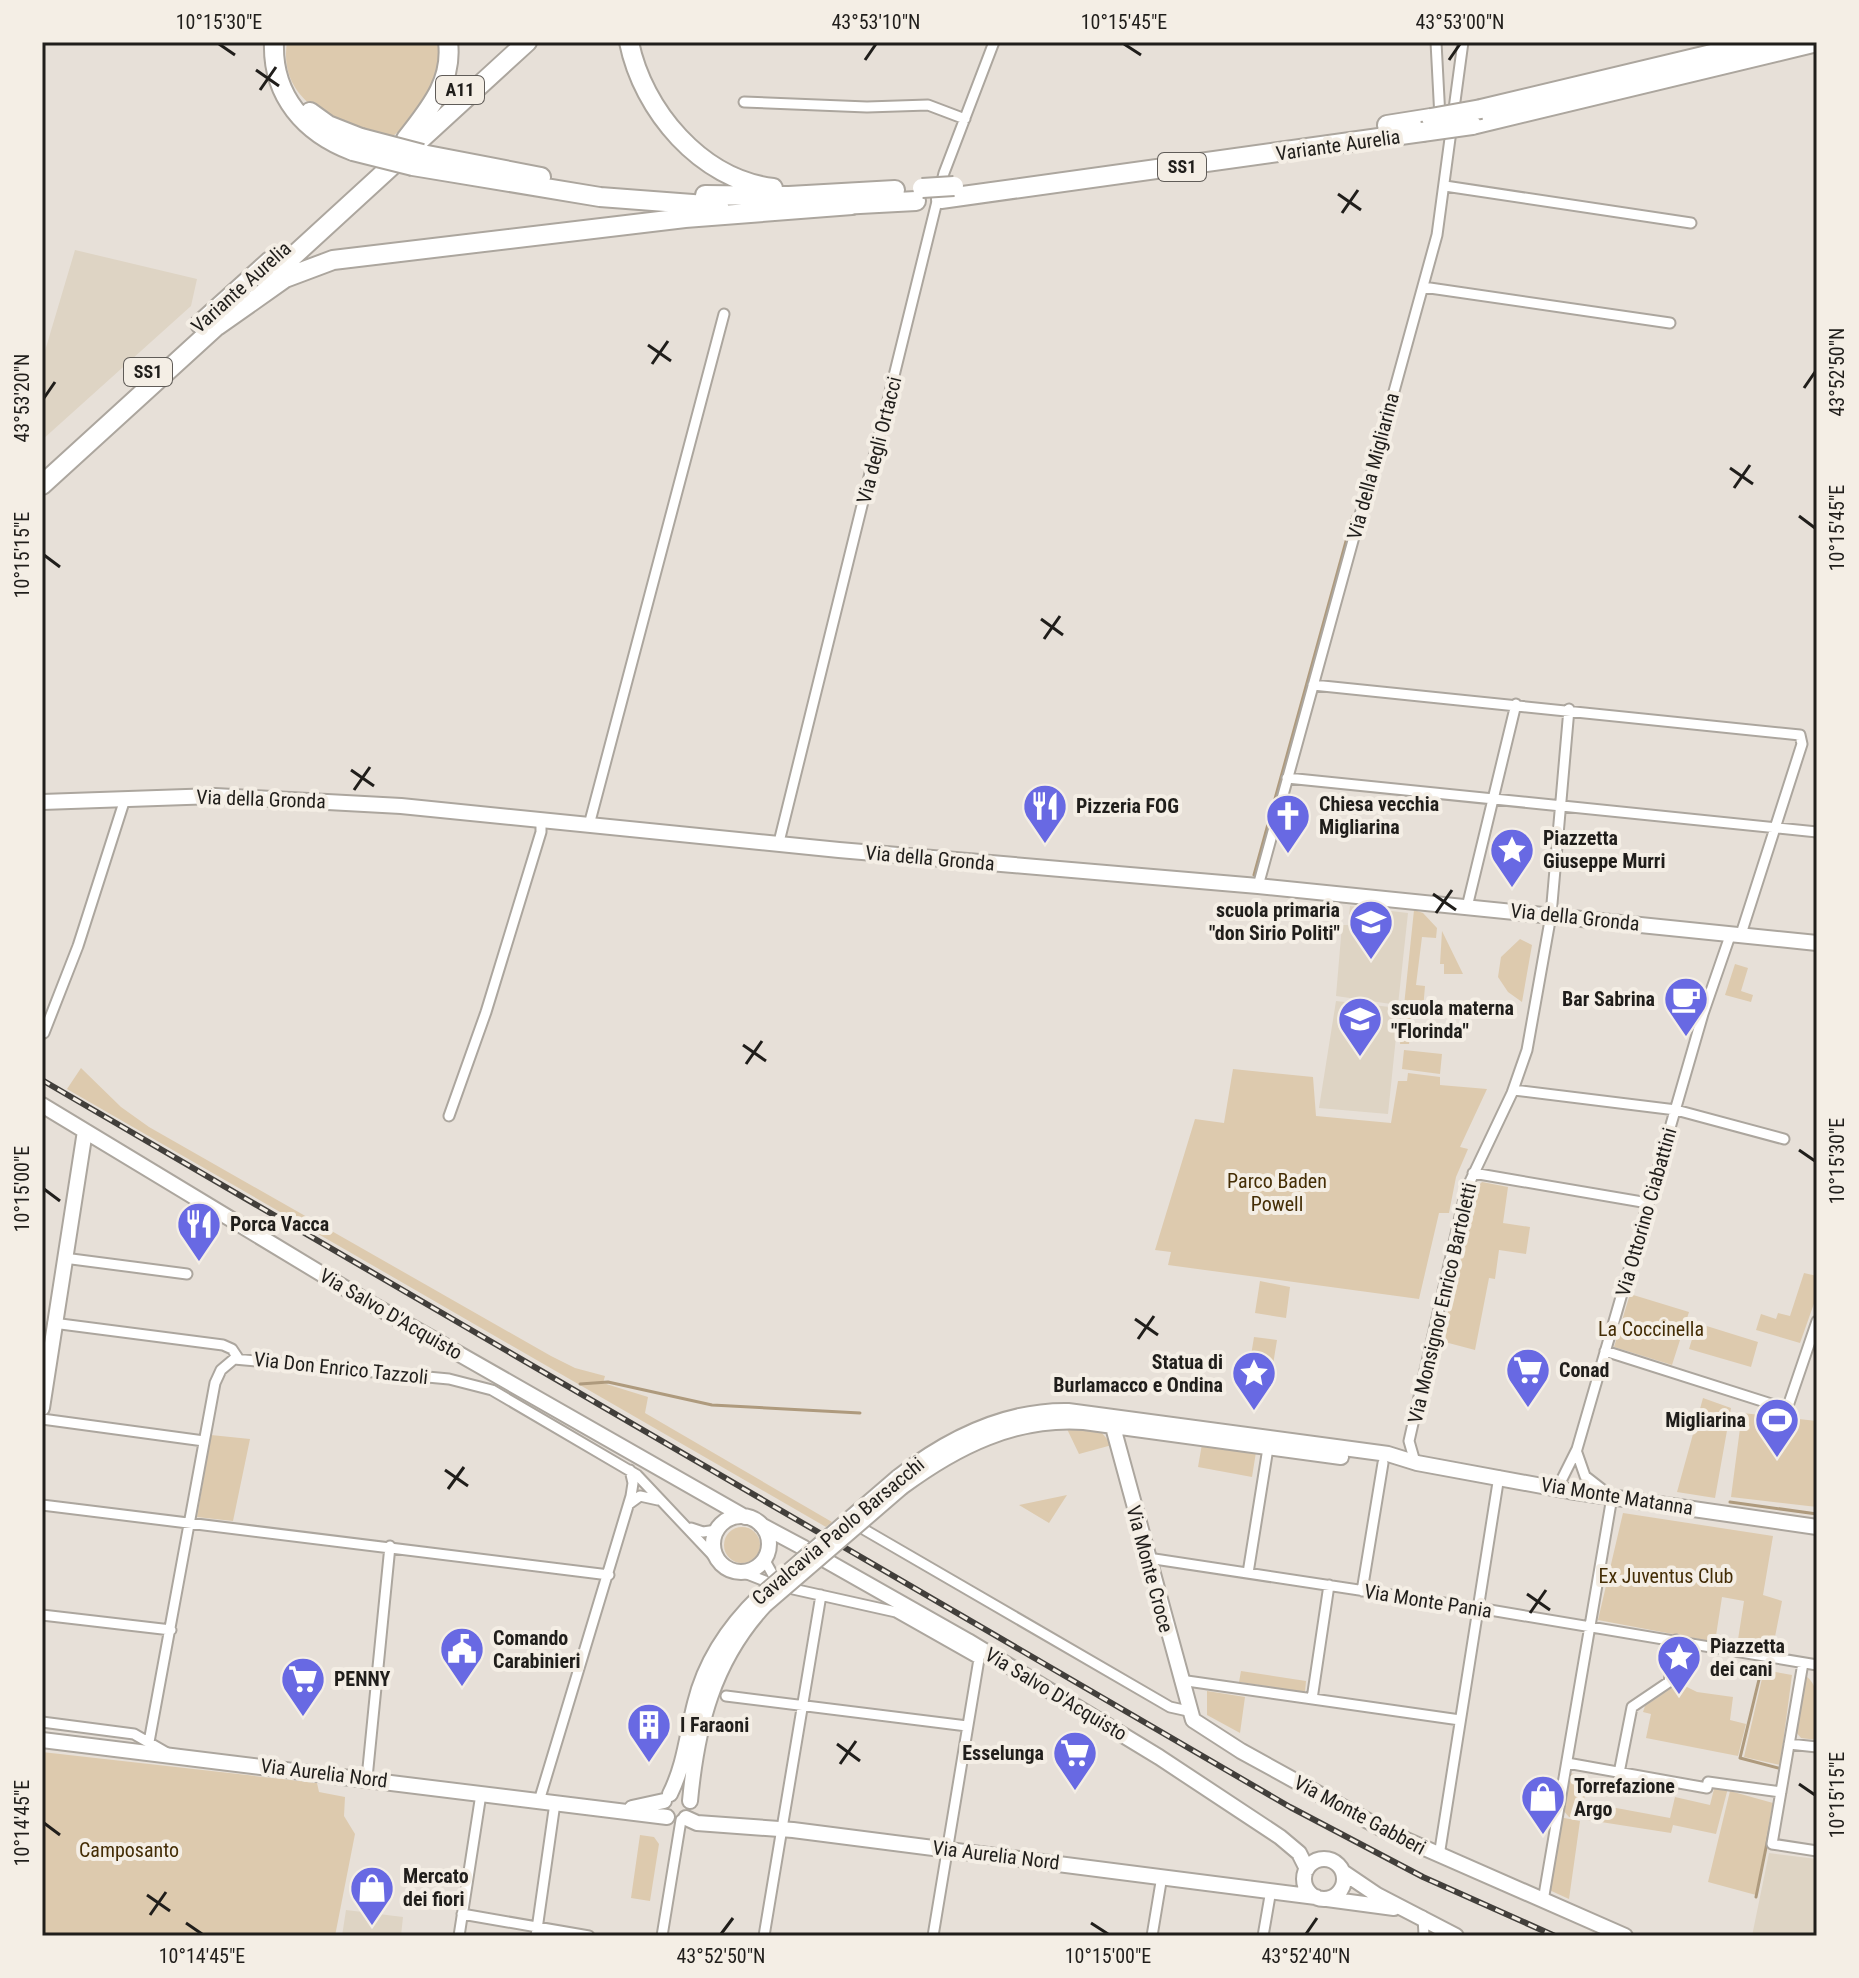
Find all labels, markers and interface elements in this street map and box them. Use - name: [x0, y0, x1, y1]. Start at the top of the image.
- text: 10°15'30"E: [176, 10, 262, 34]
- text: 43°53'10"N: [831, 10, 921, 34]
- text: 10°15'45"E: [1081, 10, 1167, 34]
- text: 43°53'00"N: [1415, 10, 1505, 34]
- road number: A11: [436, 76, 484, 104]
- street label: Variante Aurelia: [1274, 124, 1402, 166]
- road number: SS1: [1158, 153, 1206, 181]
- street label: Variante Aurelia: [186, 236, 296, 338]
- text: 43°52'50"N: [1825, 327, 1849, 417]
- text: 43°53'20"N: [10, 353, 34, 443]
- road number: SS1: [124, 358, 172, 386]
- street label: Via degli Ortacci: [852, 374, 906, 506]
- street label: Via della Migliarina: [1342, 390, 1404, 542]
- text: 10°15'45"E: [1825, 485, 1849, 571]
- text: 10°15'15"E: [10, 512, 34, 598]
- restaurant icon: Pizzeria FOG: [1021, 782, 1069, 845]
- street label: Via della Gronda: [196, 785, 326, 813]
- church icon: Chiesa vecchia Migliarina: [1264, 792, 1312, 855]
- place label: Chiesa vecchia Migliarina: [1319, 792, 1439, 839]
- place label: Pizzeria FOG: [1076, 794, 1179, 818]
- place icon: Piazzetta Giuseppe Murri: [1488, 826, 1536, 889]
- place label: Piazzetta Giuseppe Murri: [1543, 826, 1666, 873]
- street label: Via della Gronda: [864, 840, 996, 876]
- place label: scuola primaria "don Sirio Politi": [1209, 898, 1340, 945]
- school or university icon: scuola primaria "don Sirio Politi": [1347, 898, 1395, 961]
- street label: Via della Gronda: [1509, 898, 1641, 936]
- cafe icon: Bar Sabrina: [1662, 975, 1710, 1038]
- place label: Bar Sabrina: [1562, 987, 1655, 1011]
- school or university icon: scuola materna "Florinda": [1336, 995, 1384, 1058]
- place label: scuola materna "Florinda": [1391, 996, 1514, 1043]
- text: 10°15'30"E: [1825, 1118, 1849, 1204]
- street label: Via Ottorino Ciabattini: [1610, 1125, 1682, 1299]
- text: 10°15'00"E: [10, 1146, 34, 1232]
- park label: Parco Baden Powell: [1227, 1169, 1327, 1216]
- street label: Via Monsignor Enrico Bartoletti: [1403, 1180, 1481, 1426]
- restaurant icon: Porca Vacca: [175, 1200, 223, 1263]
- place label: Porca Vacca: [230, 1212, 329, 1236]
- street label: Via Salvo D'Acquisto: [315, 1263, 467, 1365]
- park label: La Coccinella: [1598, 1317, 1704, 1341]
- supermarket icon: Conad: [1504, 1346, 1552, 1409]
- street label: Via Don Enrico Tazzoli: [253, 1347, 429, 1389]
- place icon: Statua di Burlamacco e Ondina: [1230, 1349, 1278, 1412]
- place label: Statua di Burlamacco e Ondina: [1053, 1350, 1223, 1397]
- place label: Conad: [1559, 1358, 1610, 1382]
- sports icon: Migliarina: [1753, 1396, 1801, 1459]
- place label: Migliarina: [1665, 1408, 1746, 1432]
- street label: Cavalcavia Paolo Barsacchi: [747, 1452, 929, 1610]
- street label: Via Monte Matanna: [1539, 1472, 1695, 1520]
- street label: Via Monte Croce: [1122, 1503, 1178, 1635]
- park label: Ex Juventus Club: [1599, 1564, 1733, 1588]
- street label: Via Monte Pania: [1362, 1579, 1494, 1623]
- public building icon: Comando Carabinieri: [438, 1625, 486, 1688]
- place label: Comando Carabinieri: [493, 1626, 581, 1673]
- place icon: Piazzetta dei cani: [1655, 1633, 1703, 1696]
- place label: Piazzetta dei cani: [1710, 1634, 1785, 1681]
- street label: Via Salvo D'Acquisto: [981, 1642, 1131, 1746]
- supermarket icon: PENNY: [279, 1655, 327, 1718]
- place label: PENNY: [334, 1667, 390, 1691]
- building icon: I Faraoni: [625, 1701, 673, 1764]
- place label: I Faraoni: [680, 1713, 749, 1737]
- supermarket icon: Esselunga: [1051, 1729, 1099, 1792]
- place label: Esselunga: [962, 1741, 1044, 1765]
- text: 10°15'15"E: [1825, 1752, 1849, 1838]
- street label: Via Aurelia Nord: [259, 1753, 389, 1793]
- street label: Via Monte Gabberi: [1290, 1770, 1430, 1860]
- shop icon: Torrefazione Argo: [1519, 1773, 1567, 1836]
- place label: Torrefazione Argo: [1574, 1774, 1675, 1821]
- text: 10°14'45"E: [10, 1780, 34, 1866]
- street label: Via Aurelia Nord: [931, 1835, 1061, 1875]
- park label: Camposanto: [79, 1838, 179, 1862]
- shop icon: Mercato dei fiori: [348, 1864, 396, 1927]
- place label: Mercato dei fiori: [403, 1864, 469, 1911]
- text: 10°14'45"E: [159, 1944, 245, 1968]
- text: 43°52'50"N: [676, 1944, 766, 1968]
- text: 10°15'00"E: [1065, 1944, 1151, 1968]
- text: 43°52'40"N: [1261, 1944, 1351, 1968]

